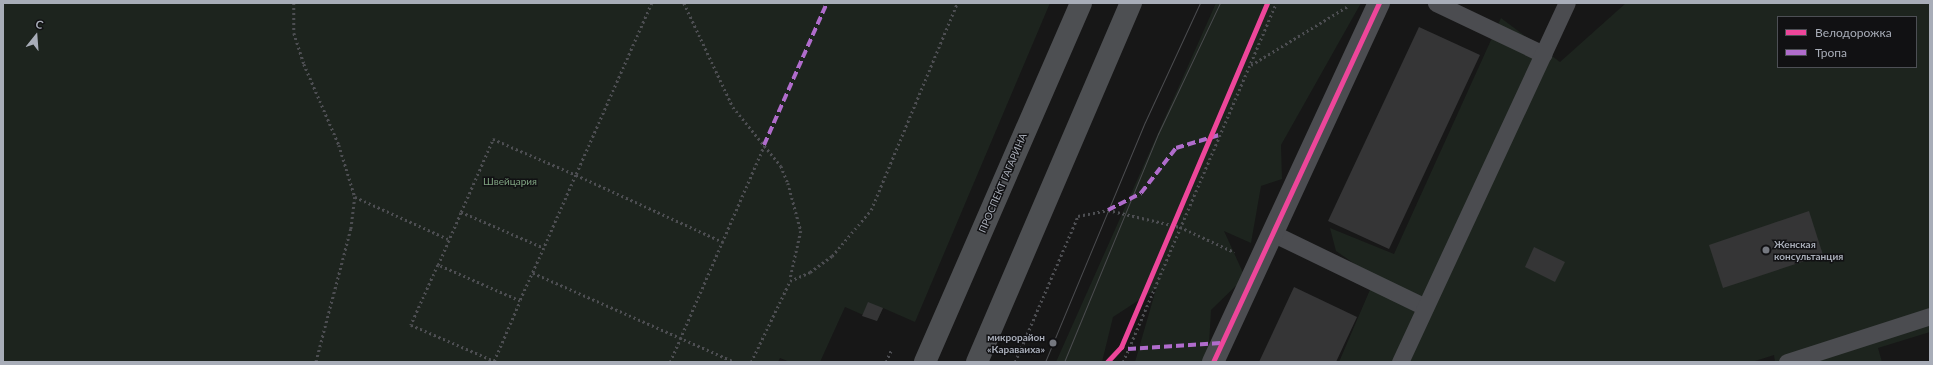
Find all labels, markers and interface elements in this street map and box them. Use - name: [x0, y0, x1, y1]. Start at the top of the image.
- north arrow: [16, 16, 56, 56]
- legend: [1777, 16, 1917, 68]
- text: С: [34, 17, 45, 31]
- text: Велодорожка: [1815, 25, 1892, 40]
- text: Тропа: [1815, 45, 1847, 60]
- street label: ПРОСПЕКТ ГАГАРИНА: [977, 131, 1029, 235]
- park label: Швейцария: [483, 176, 537, 188]
- place label: Женская консультанция: [1774, 238, 1843, 262]
- marker: Женская консультанция: [1761, 245, 1771, 255]
- place label: микрорайон «Караваиха»: [987, 331, 1045, 354]
- marker: микрорайон «Караваиха»: [1048, 338, 1058, 348]

